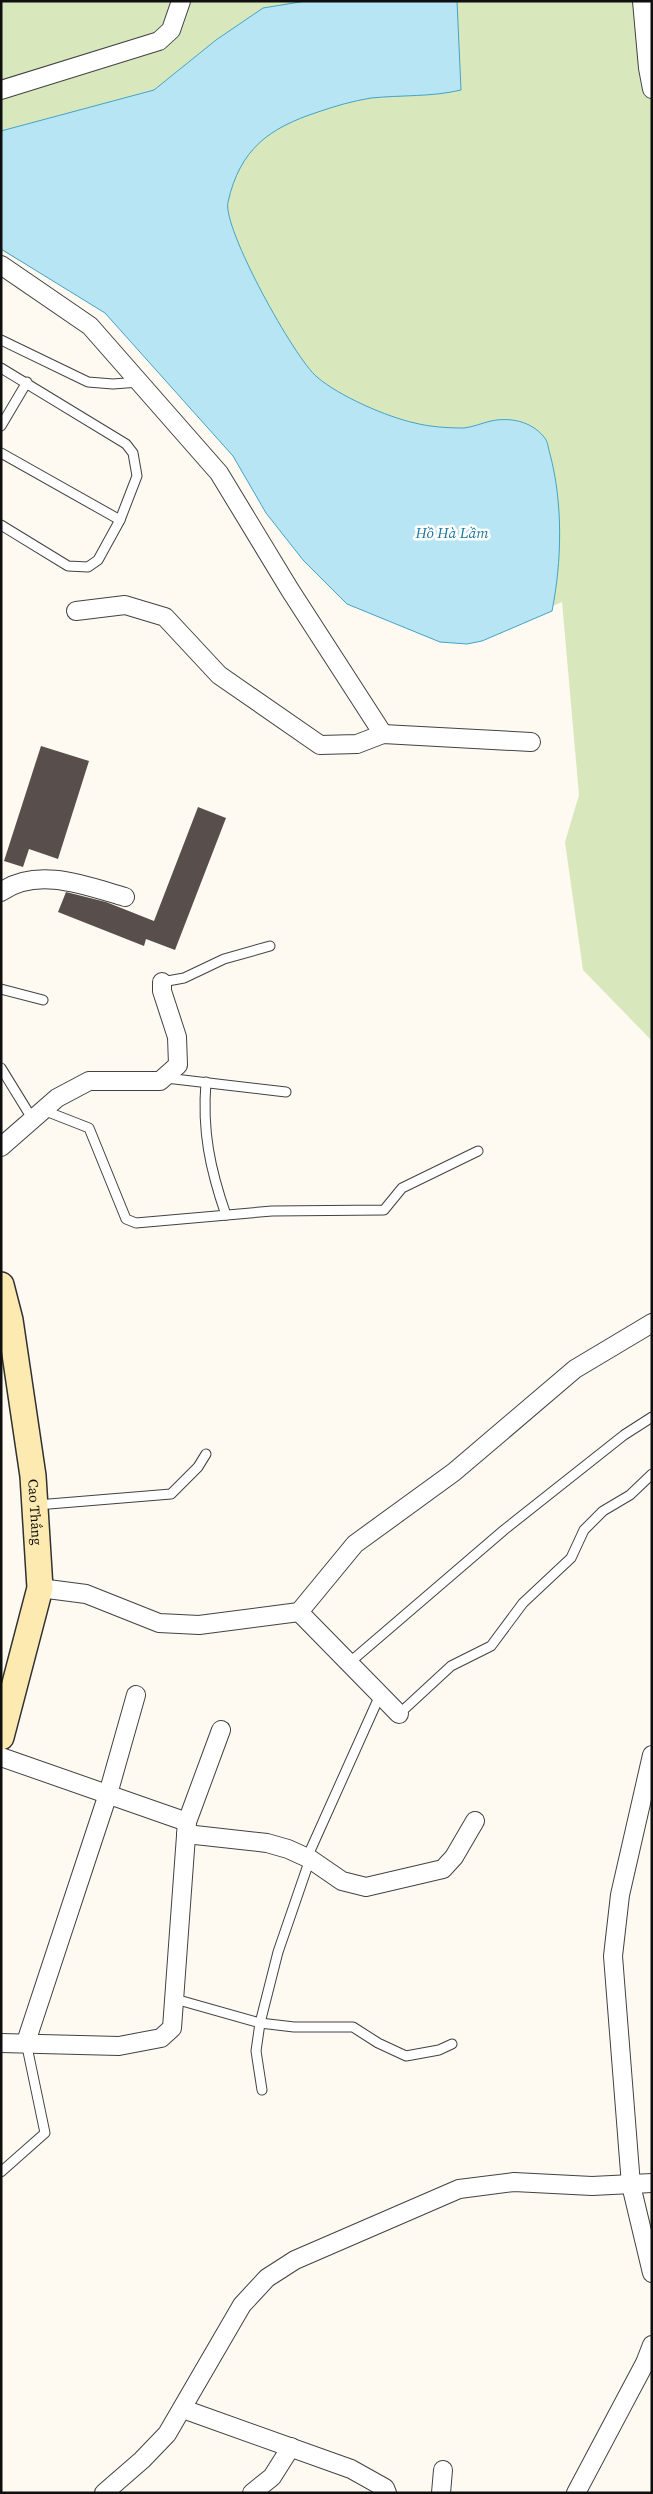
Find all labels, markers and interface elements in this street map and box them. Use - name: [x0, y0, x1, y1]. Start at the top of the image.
- water label: Hồ Hà Lầm: [415, 522, 489, 543]
- street label: Cao Thắng: [23, 1478, 47, 1546]

